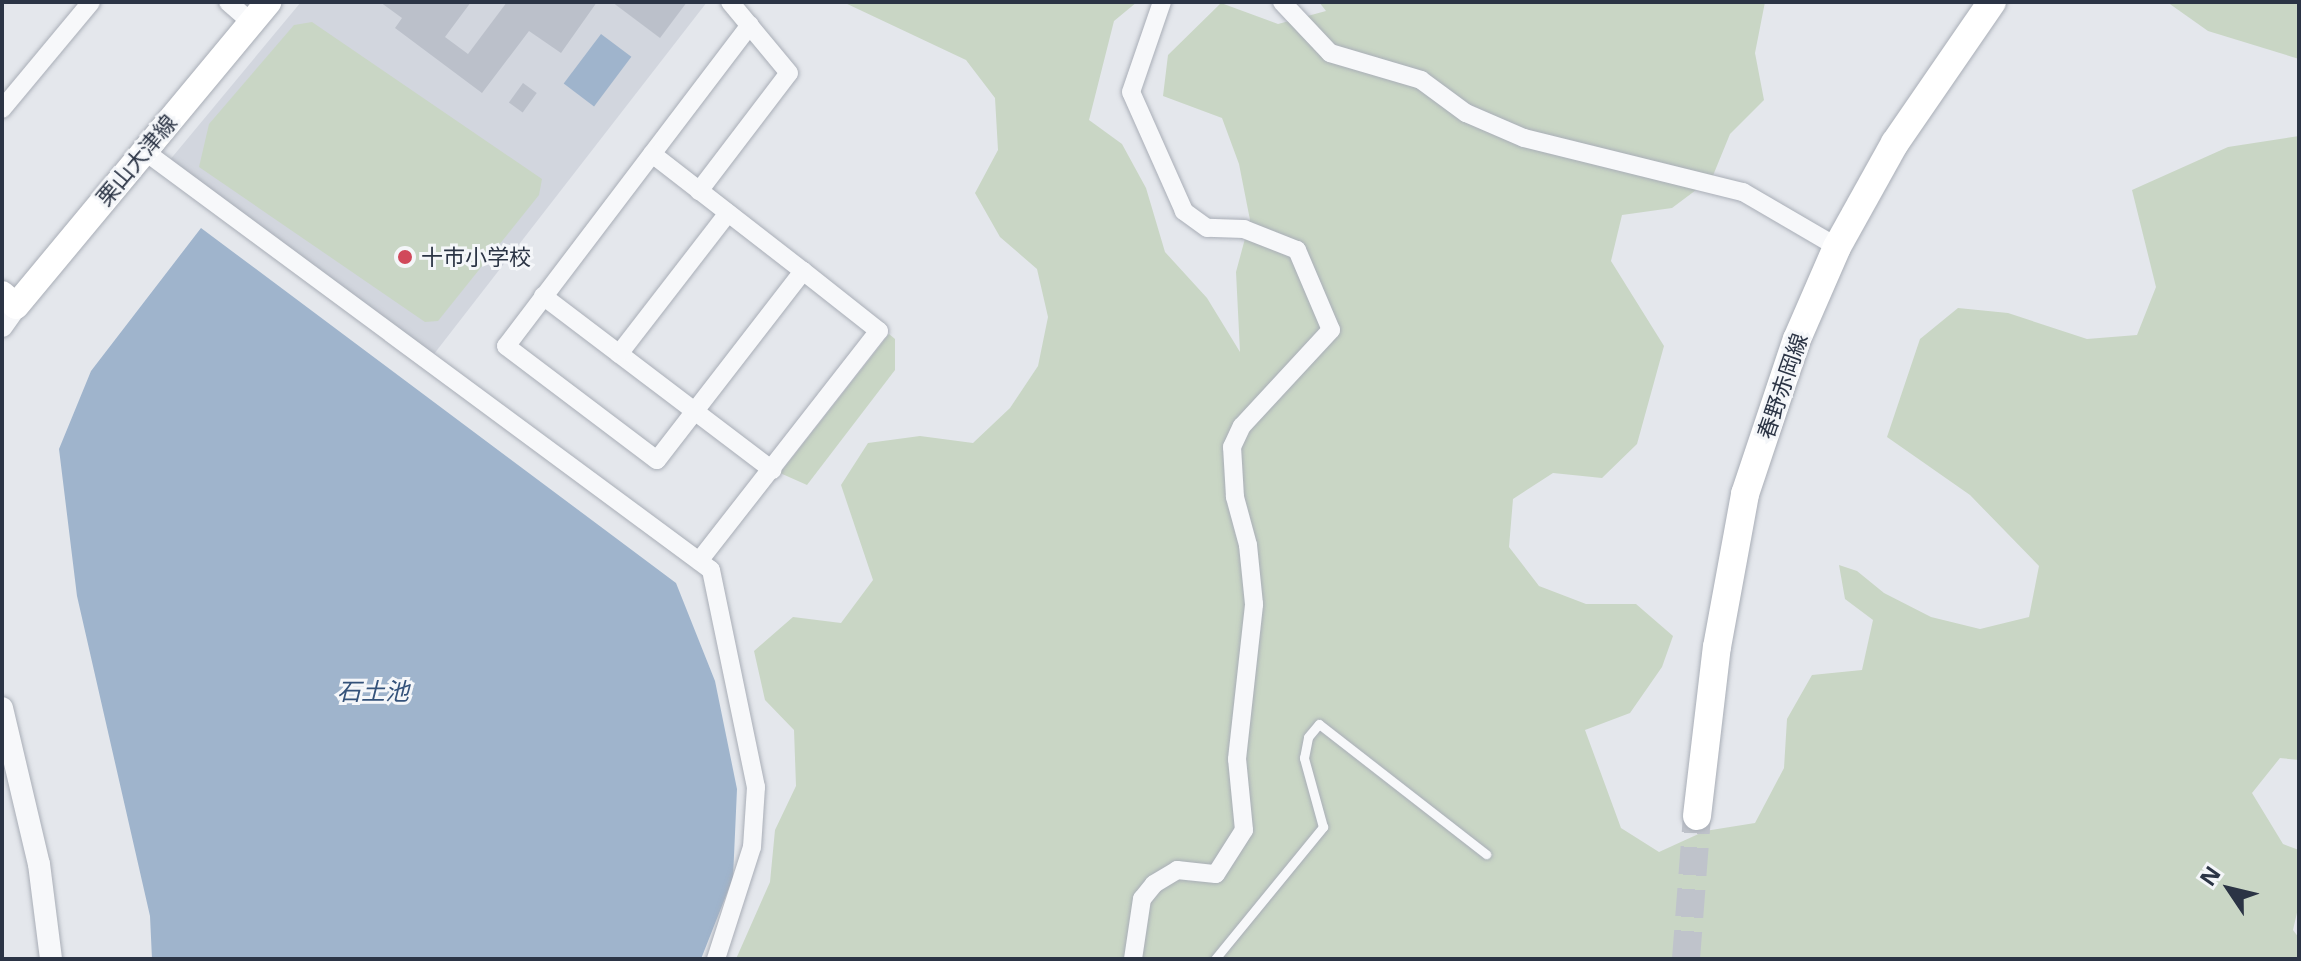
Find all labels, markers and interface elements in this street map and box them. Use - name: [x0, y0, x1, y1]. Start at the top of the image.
- street label: 栗山大津線: [91, 109, 181, 211]
- place label: 十市小学校: [421, 244, 531, 270]
- marker: 十市小学校: [396, 248, 414, 266]
- street label: 春野赤岡線: [1752, 330, 1812, 442]
- water label: 石土池: [337, 677, 409, 705]
- north arrow: [2189, 849, 2269, 929]
- text: N: [2192, 859, 2227, 891]

